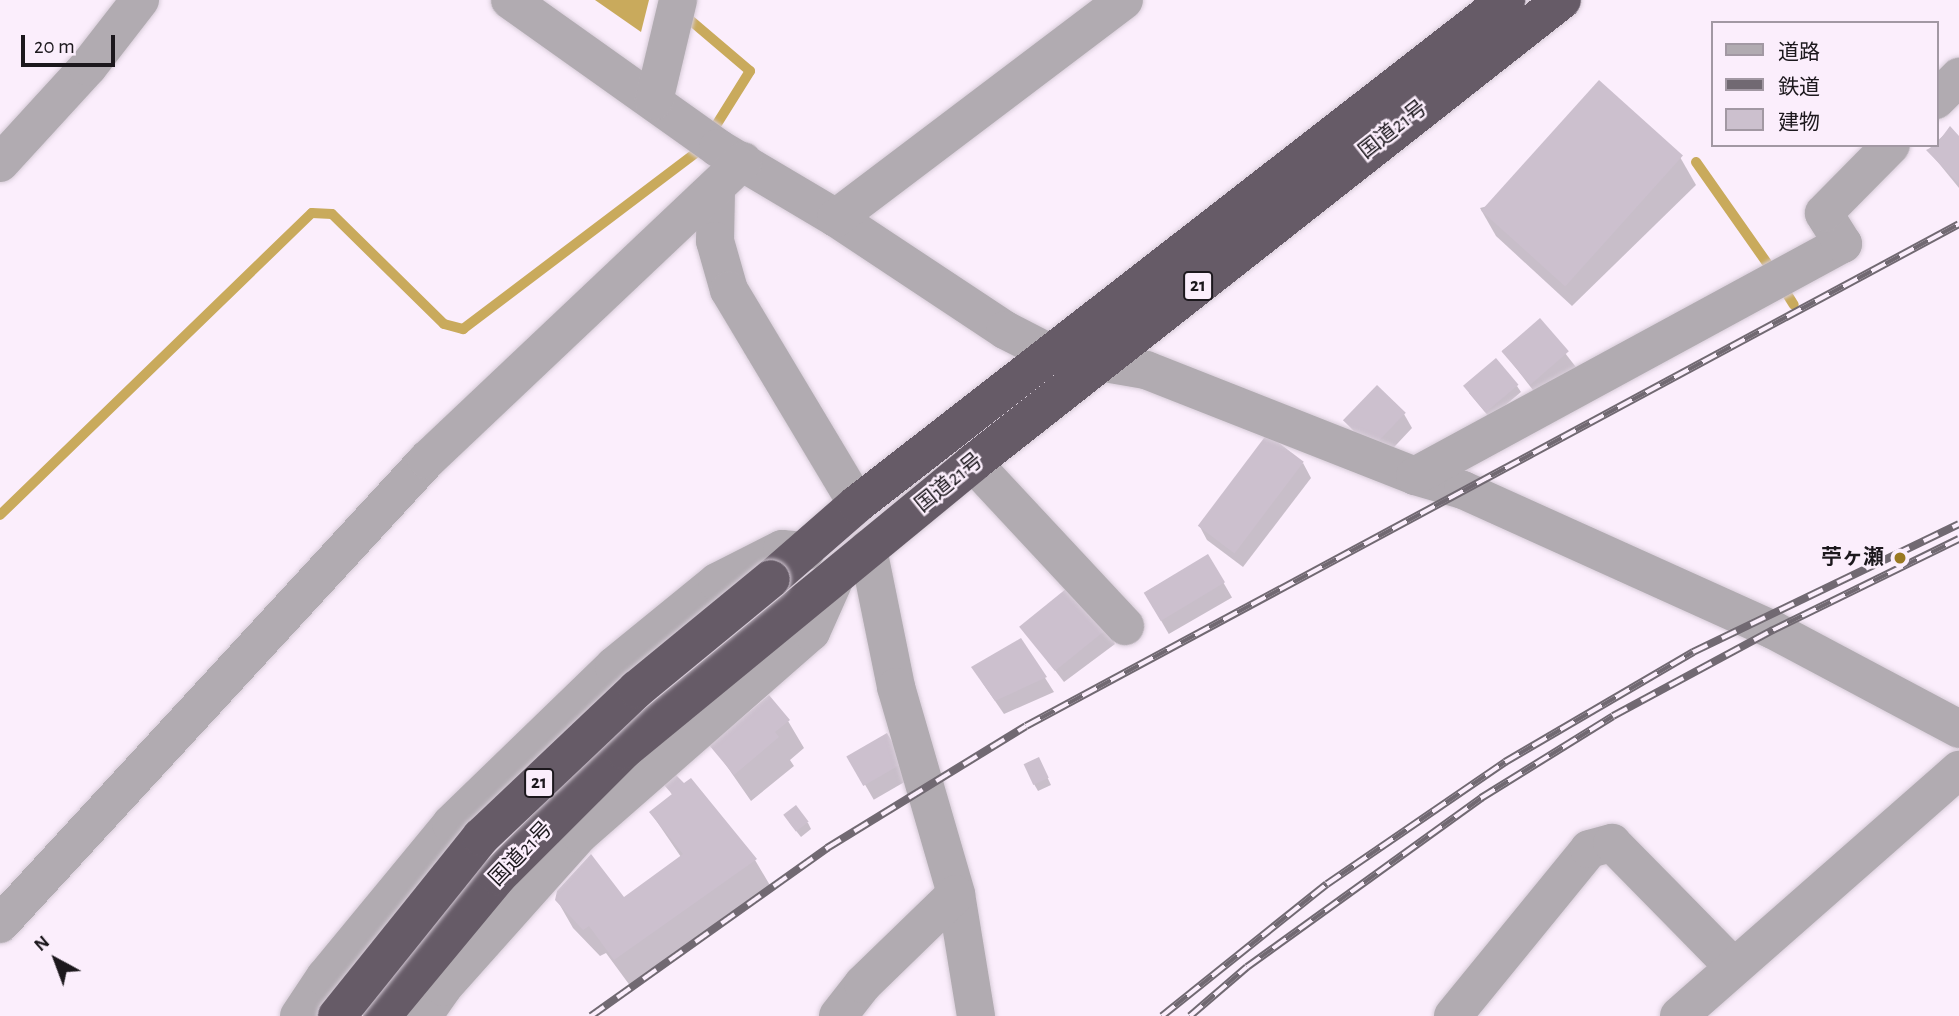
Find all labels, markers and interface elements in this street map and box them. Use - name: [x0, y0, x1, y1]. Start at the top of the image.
- scale bar: [24, 21, 119, 65]
- legend: [1710, 21, 1938, 147]
- text: 20 m: [34, 36, 75, 57]
- text: 道路: [1778, 42, 1820, 63]
- text: 鉄道: [1778, 77, 1820, 98]
- street label: 国道21号: [1354, 96, 1432, 164]
- text: 建物: [1778, 112, 1820, 133]
- road number: 21: [1182, 270, 1214, 302]
- street label: 国道21号: [910, 448, 988, 518]
- place label: 苧ヶ瀬: [1821, 545, 1884, 571]
- marker: 苧ヶ瀬: [1890, 548, 1910, 568]
- road number: 21: [523, 768, 555, 798]
- street label: 国道21号: [484, 817, 558, 891]
- north arrow: [21, 925, 91, 995]
- text: N: [31, 932, 53, 955]

